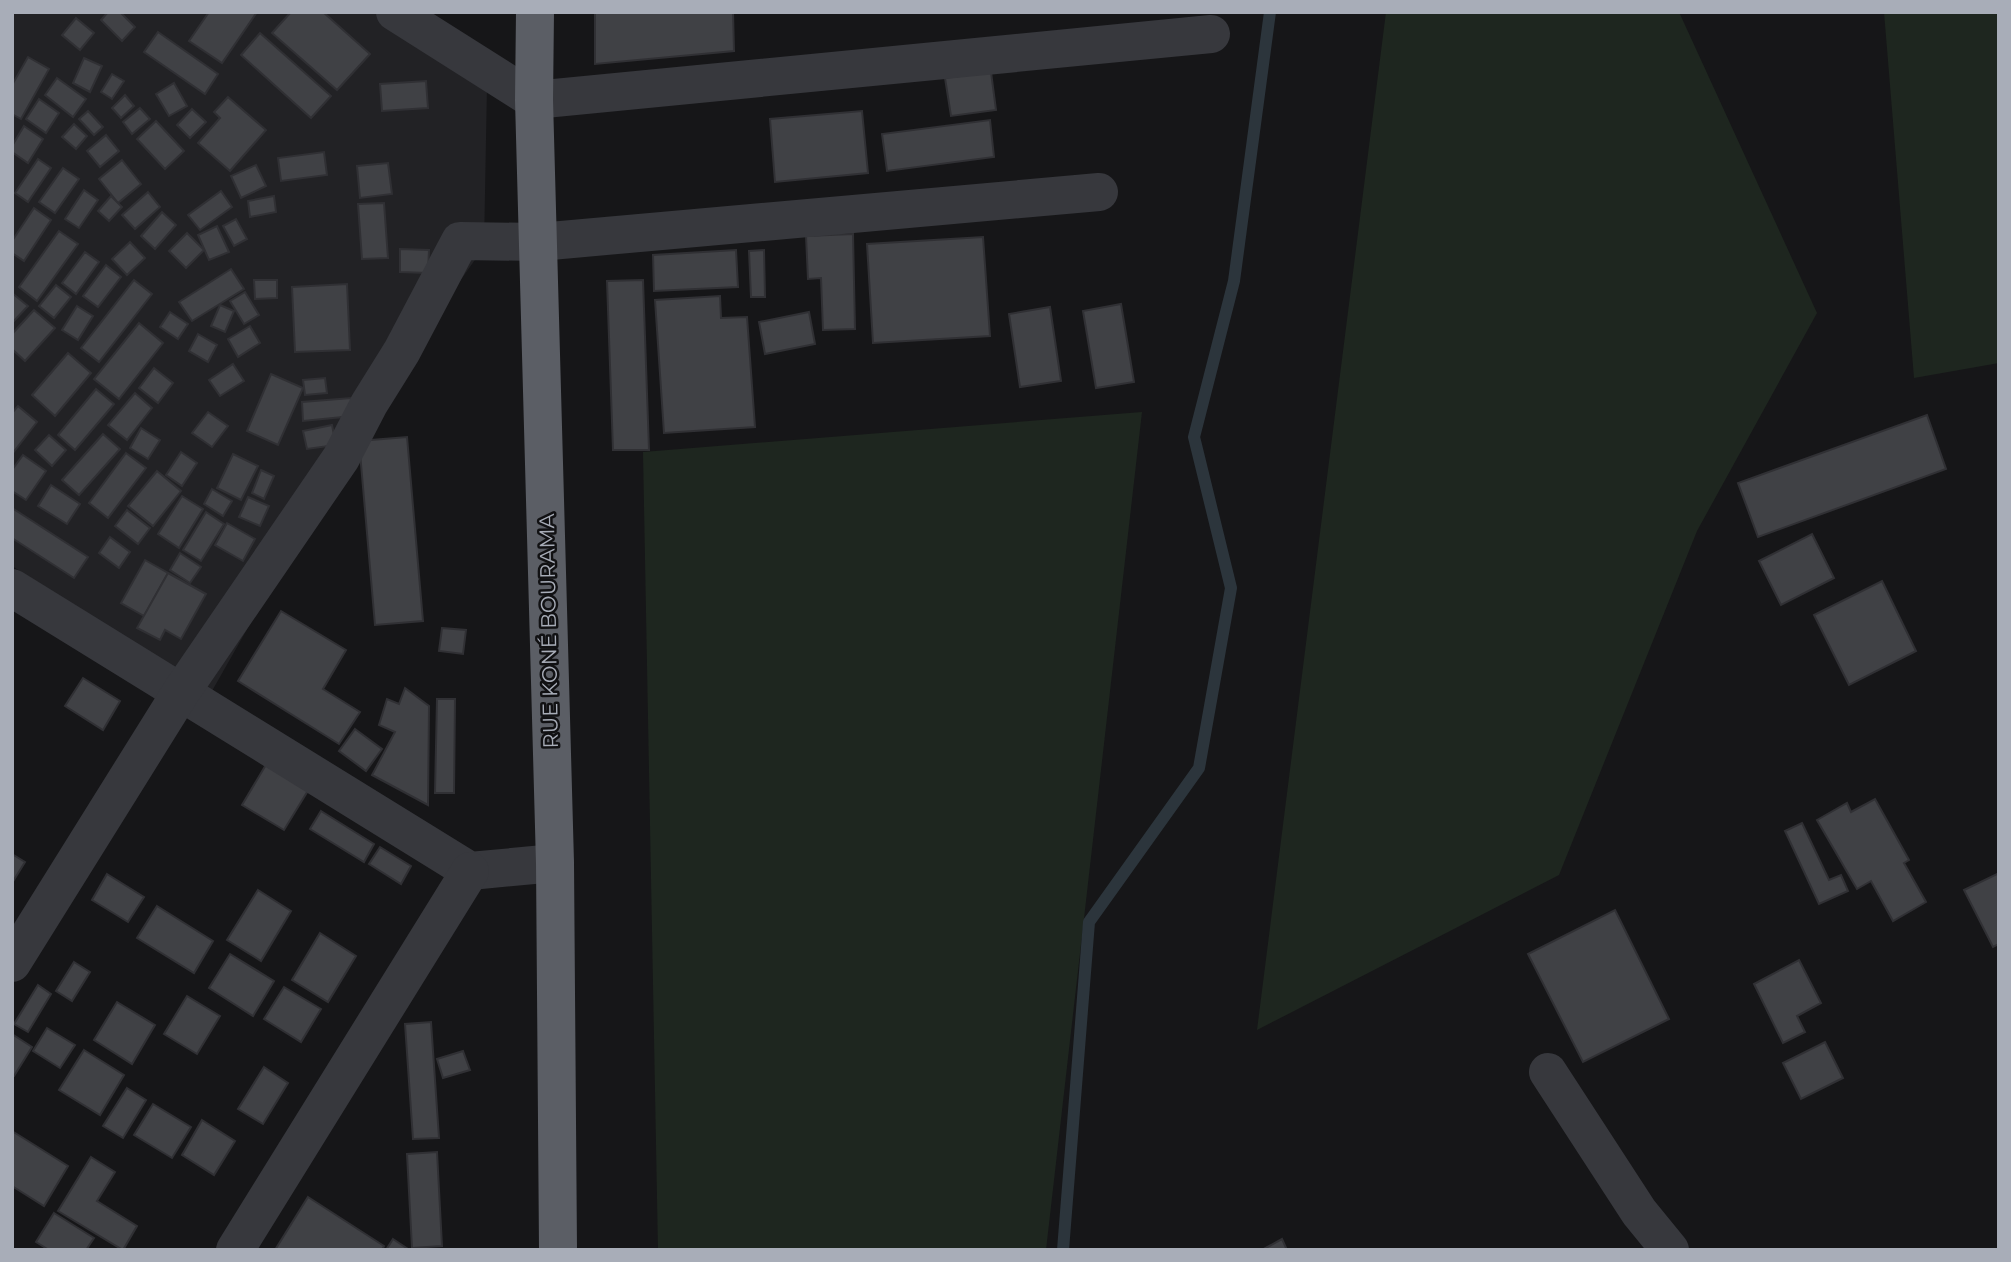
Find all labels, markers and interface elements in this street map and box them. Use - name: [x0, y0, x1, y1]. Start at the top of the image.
- street label: RUE KONÉ BOURAMA: [534, 512, 563, 749]

